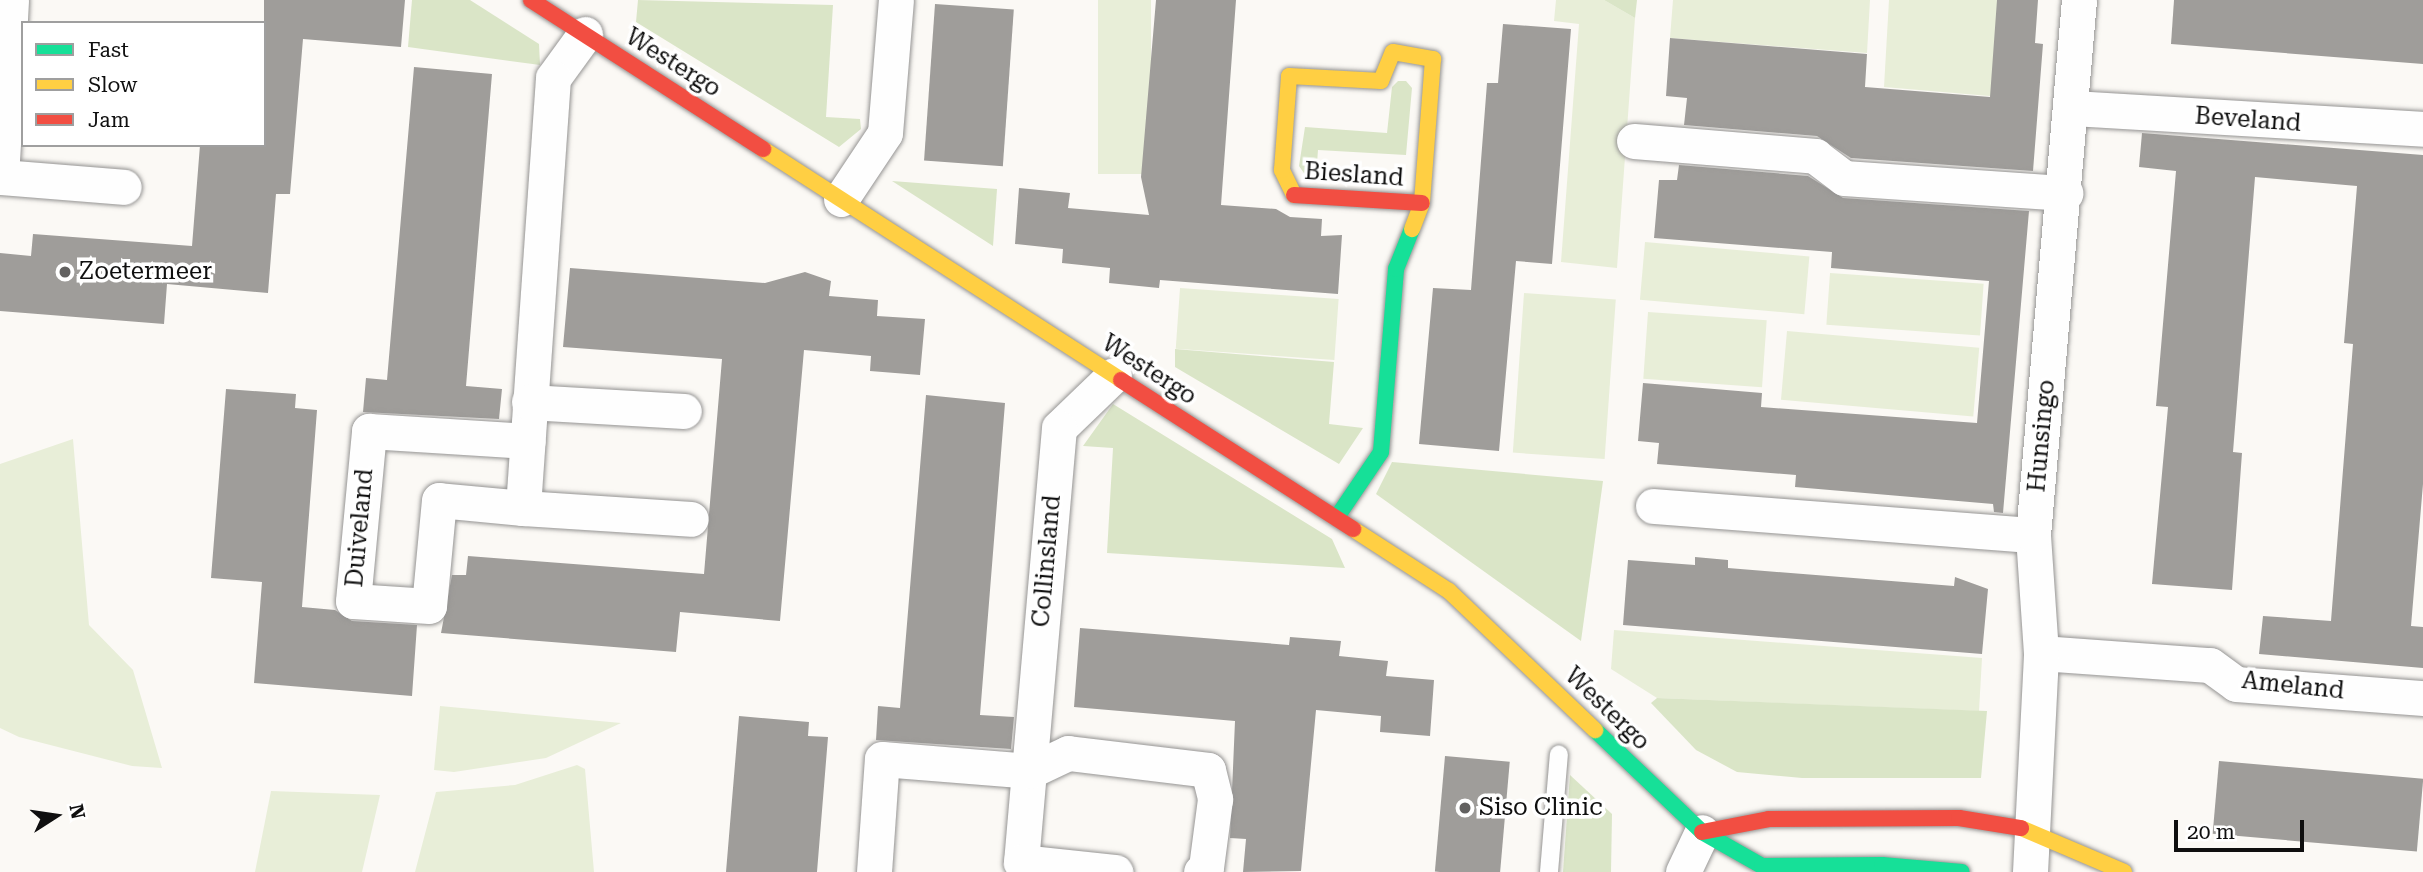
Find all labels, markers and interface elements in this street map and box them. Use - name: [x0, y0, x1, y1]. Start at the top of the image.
- legend: [21, 21, 266, 147]
- street label: Westergo: [620, 22, 726, 104]
- text: Fast: [88, 38, 129, 62]
- text: Slow: [88, 73, 137, 97]
- street label: Beveland: [2194, 102, 2302, 138]
- text: Jam: [88, 108, 130, 132]
- street label: Biesland: [1303, 157, 1405, 193]
- place label: Zoetermeer: [79, 258, 212, 286]
- marker: Zoetermeer: [57, 264, 73, 280]
- street label: Westergo: [1096, 329, 1202, 411]
- street label: Hunsingo: [2023, 379, 2061, 493]
- street label: Duiveland: [340, 468, 380, 588]
- street label: Collinsland: [1027, 494, 1067, 628]
- street label: Westergo: [1558, 661, 1656, 757]
- street label: Ameland: [2240, 666, 2346, 706]
- north arrow: [21, 781, 91, 851]
- place label: Siso Clinic: [1479, 794, 1603, 822]
- marker: Siso Clinic: [1457, 800, 1473, 816]
- text: N: [64, 802, 90, 821]
- scale bar: [2178, 806, 2308, 850]
- text: 20 m: [2187, 820, 2235, 844]

